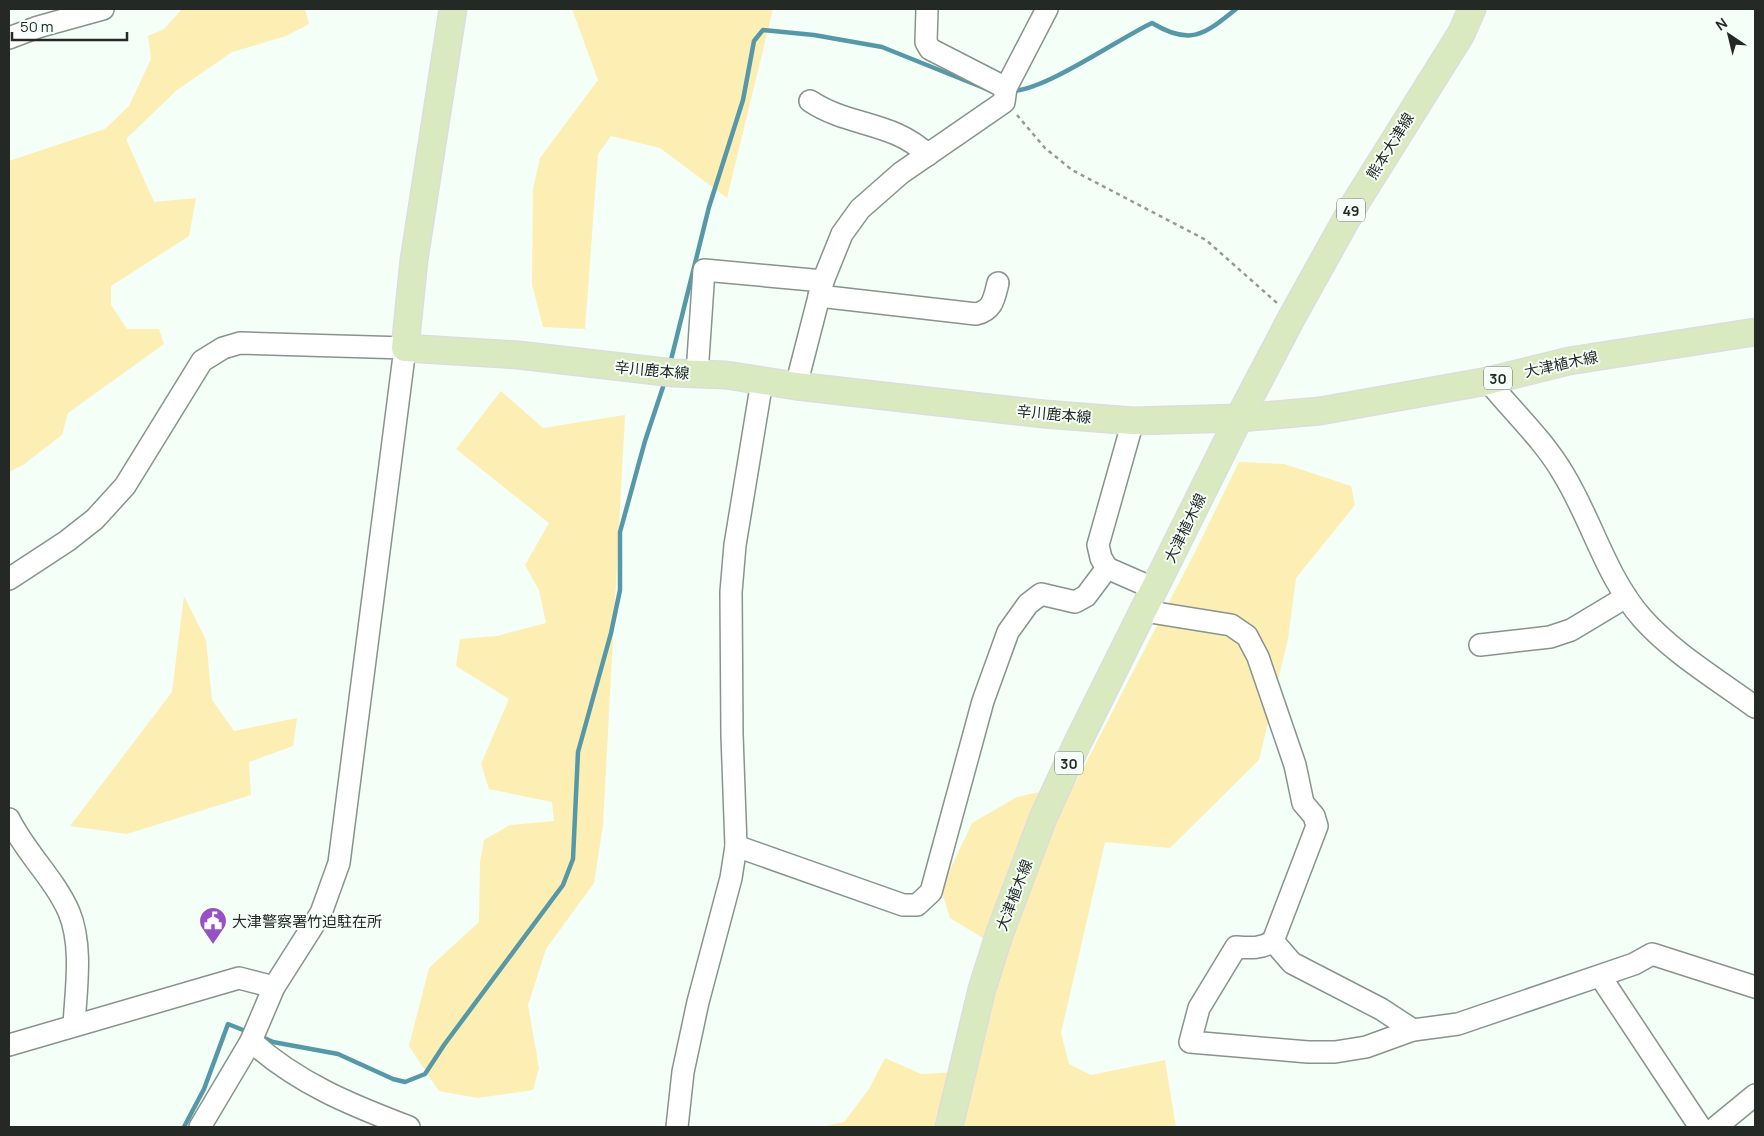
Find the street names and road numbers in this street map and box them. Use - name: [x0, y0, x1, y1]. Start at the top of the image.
- street label: 熊本大津線: [1361, 109, 1419, 183]
- road number: 49: [1337, 198, 1365, 222]
- street label: 大津植木線: [1522, 346, 1600, 382]
- street label: 辛川鹿本線: [614, 356, 690, 384]
- road number: 30: [1484, 366, 1512, 389]
- street label: 辛川鹿本線: [1016, 400, 1092, 428]
- street label: 大津植木線: [1159, 490, 1211, 566]
- road number: 30: [1055, 751, 1083, 774]
- street label: 大津植木線: [991, 856, 1037, 934]

